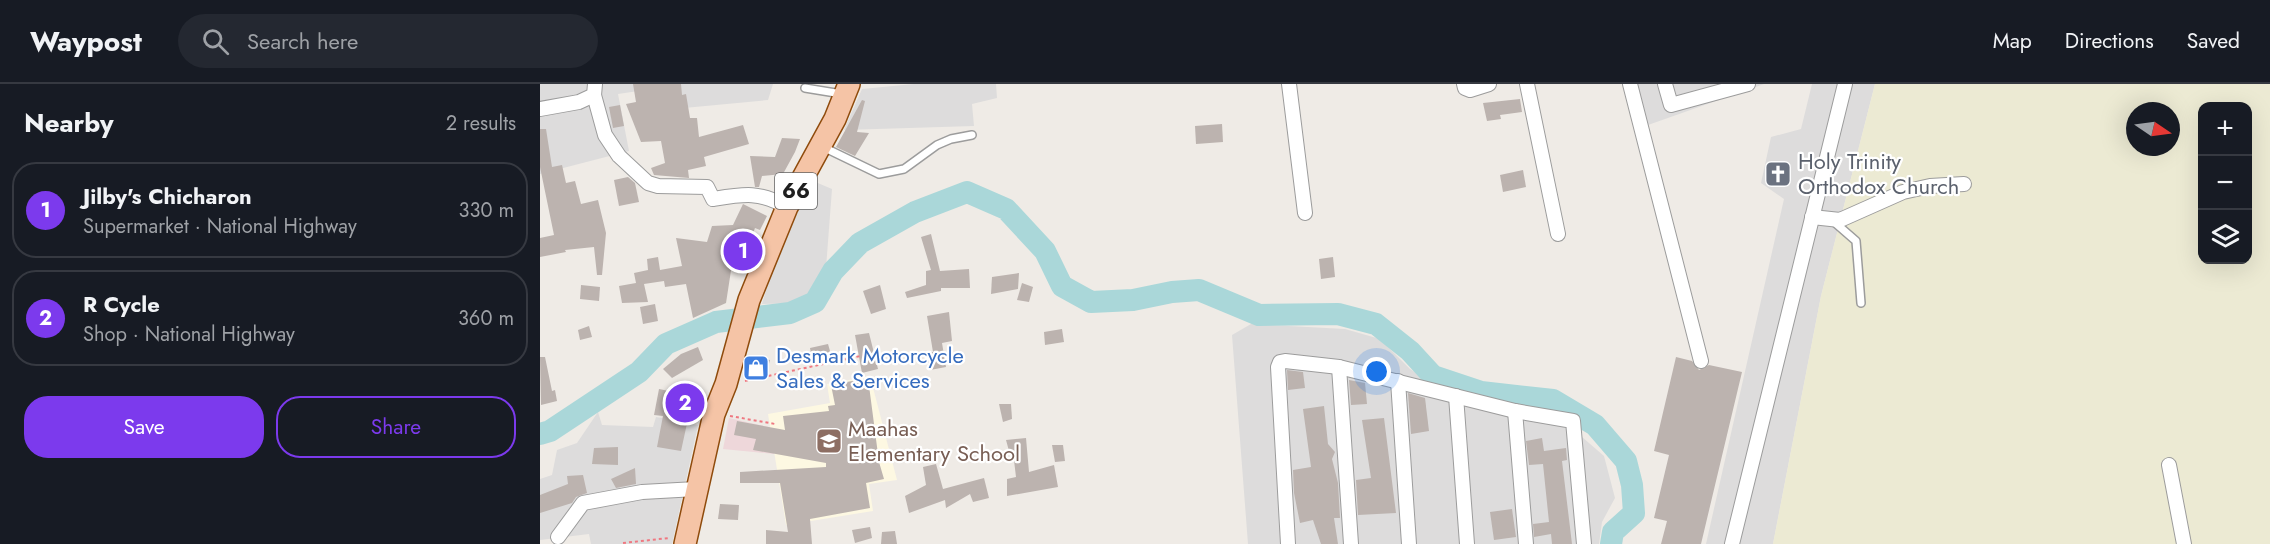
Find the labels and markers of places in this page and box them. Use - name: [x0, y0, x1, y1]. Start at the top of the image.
- place label: Holy Trinity Orthodox Church: [1798, 145, 1959, 202]
- church icon: Holy Trinity Orthodox Church: [1763, 159, 1793, 189]
- pin: 1: [724, 228, 762, 274]
- place label: Desmark Motorcycle Sales & Services: [776, 339, 964, 396]
- shop icon: Desmark Motorcycle Sales & Services: [741, 353, 771, 383]
- pin: 2: [666, 380, 704, 426]
- place label: Maahas Elementary School: [848, 412, 1020, 469]
- school or university icon: Maahas Elementary School: [814, 426, 844, 456]

